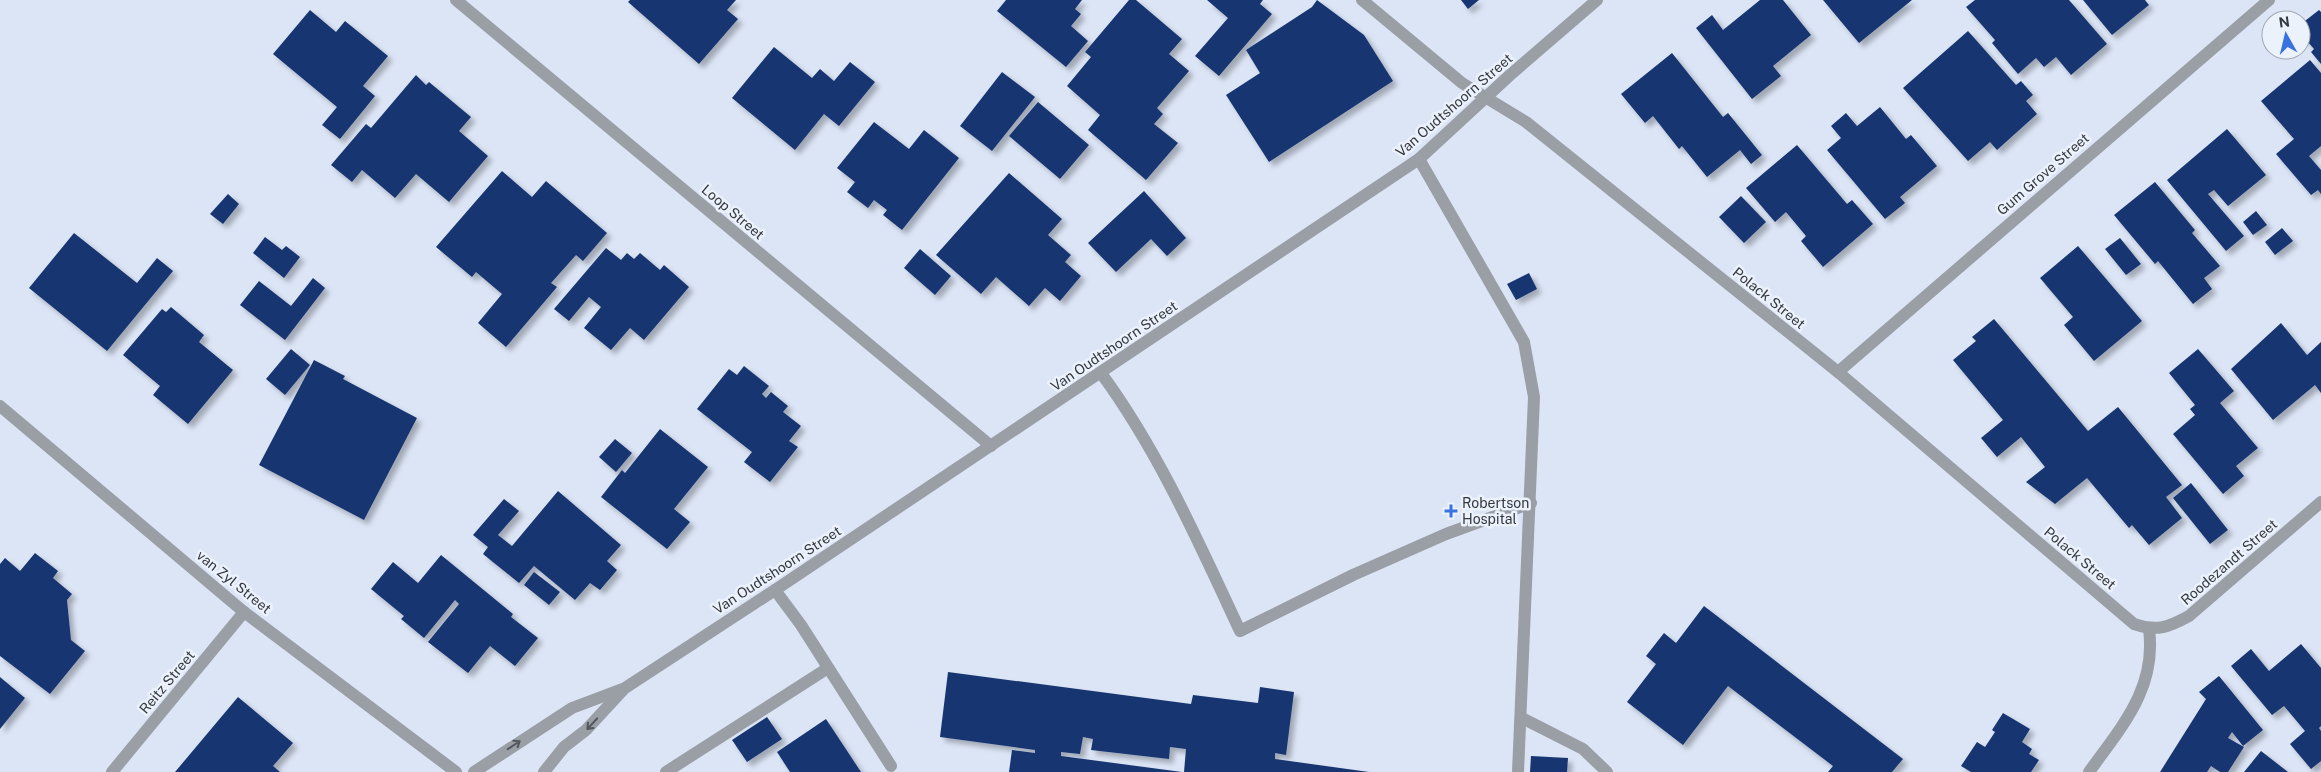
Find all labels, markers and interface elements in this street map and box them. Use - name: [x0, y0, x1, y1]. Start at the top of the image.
- north arrow: [2261, 10, 2311, 60]
- text: N: [2278, 13, 2291, 31]
- street label: Van Oudtshoorn Street: [1393, 50, 1515, 160]
- street label: Gum Grove Street: [1994, 130, 2092, 218]
- street label: Loop Street: [699, 181, 767, 243]
- street label: Polack Street: [1730, 264, 1808, 332]
- street label: Van Oudtshoorn Street: [1048, 298, 1180, 394]
- place label: Robertson Hospital: [1462, 495, 1529, 527]
- marker: Robertson Hospital: [1444, 504, 1458, 518]
- street label: Roodezandt Street: [2178, 516, 2280, 608]
- street label: Van Oudtshoorn Street: [710, 523, 844, 617]
- street label: Polack Street: [2041, 523, 2119, 593]
- street label: van Zyl Street: [194, 547, 274, 617]
- street label: Reitz Street: [136, 647, 198, 717]
- one-way arrow: [586, 718, 598, 730]
- one-way arrow: [507, 740, 521, 750]

